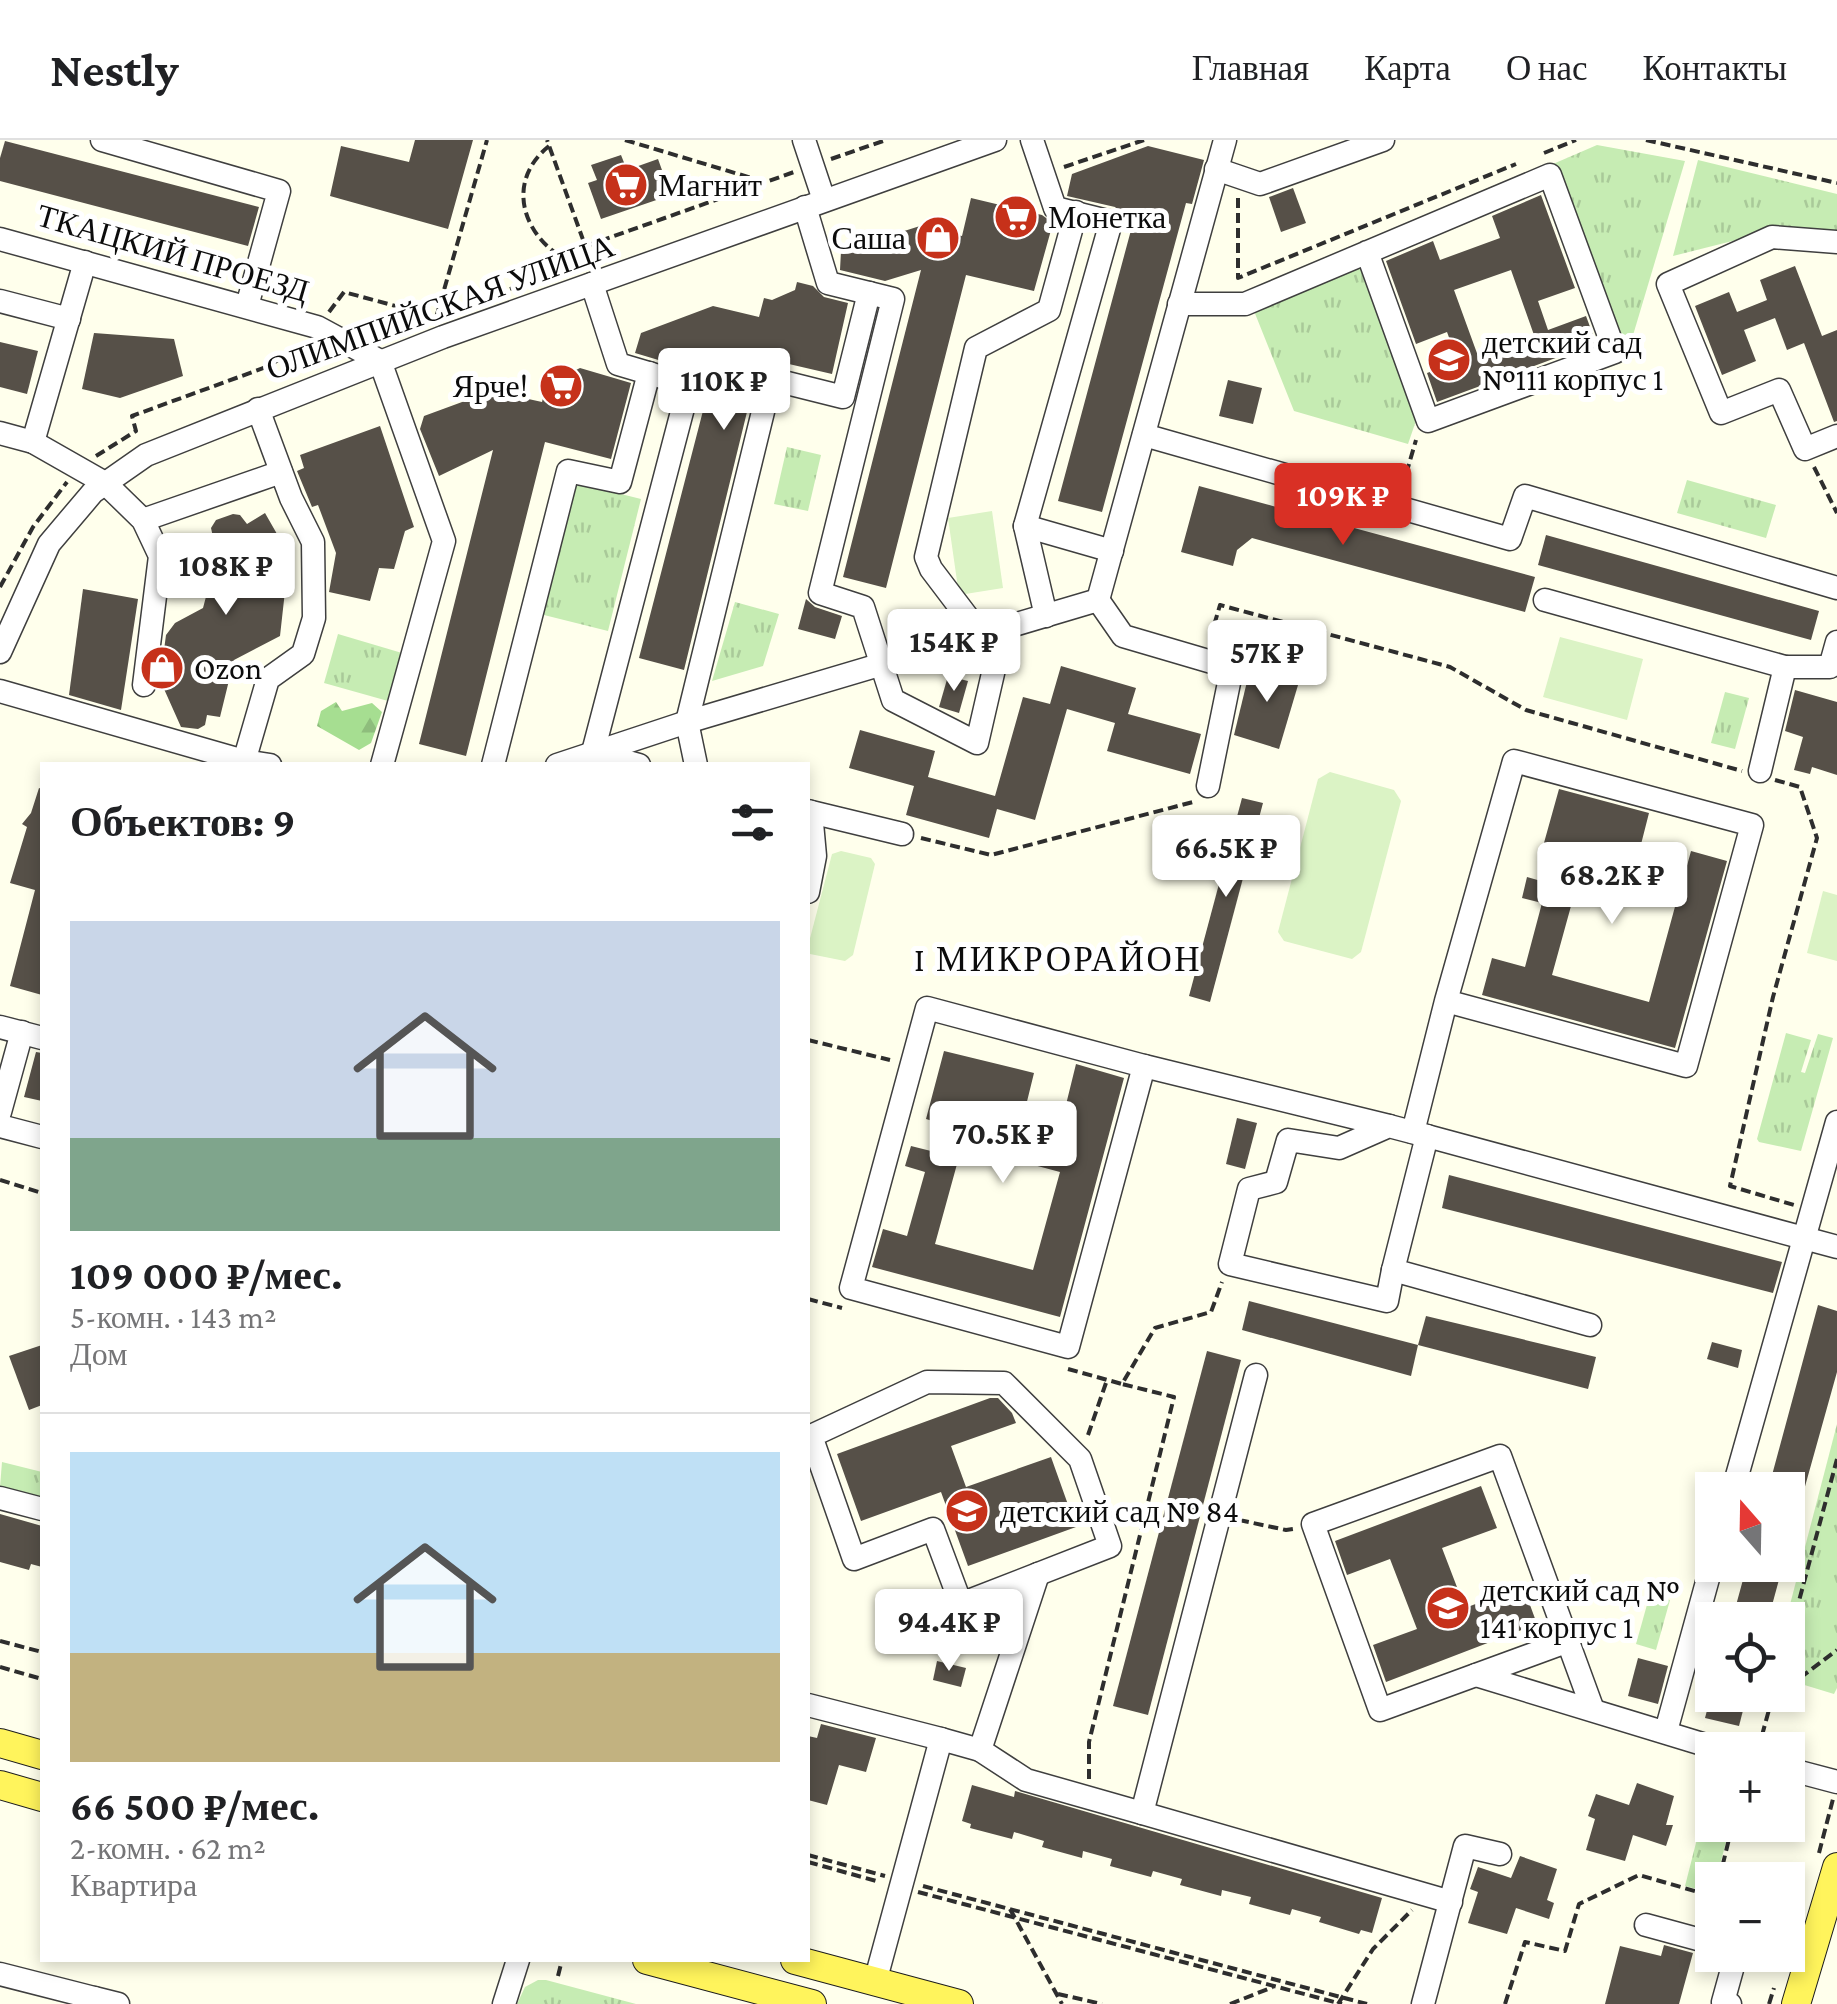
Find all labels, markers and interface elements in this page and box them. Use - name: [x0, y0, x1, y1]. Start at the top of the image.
- text: Nestly: [50, 43, 179, 96]
- text: Главная: [1192, 49, 1309, 88]
- text: Карта: [1364, 49, 1451, 88]
- text: О нас: [1506, 49, 1588, 88]
- text: Контакты: [1643, 49, 1787, 88]
- supermarket icon: Магнит: [603, 162, 649, 208]
- place label: Магнит: [658, 167, 762, 203]
- supermarket icon: Монетка: [993, 194, 1039, 240]
- street label: ТКАЦКИЙ ПРОЕЗД: [33, 197, 313, 309]
- place label: Монетка: [1048, 199, 1166, 235]
- shop icon: Саша: [915, 215, 961, 261]
- place label: Саша: [832, 220, 906, 256]
- street label: ОЛИМПИЙСКАЯ УЛИЦА: [261, 227, 619, 387]
- place label: детский сад №111 корпус 1: [1482, 324, 1663, 397]
- school or university icon: детский сад №111 корпус 1: [1426, 337, 1472, 383]
- pin: 110K ₽: [643, 348, 805, 433]
- text: 110K ₽: [680, 362, 768, 398]
- supermarket icon: Ярче!: [538, 363, 584, 409]
- place label: Ярче!: [453, 368, 528, 404]
- pin: 109K ₽: [1262, 463, 1424, 548]
- text: 109K ₽: [1296, 477, 1390, 513]
- pin: 108K ₽: [145, 533, 307, 618]
- text: 108K ₽: [179, 547, 273, 583]
- pin: 154K ₽: [873, 609, 1035, 694]
- pin: 57K ₽: [1197, 620, 1337, 705]
- text: 154K ₽: [909, 623, 999, 659]
- text: 57K ₽: [1230, 634, 1304, 670]
- shop icon: Ozon: [139, 645, 185, 691]
- place label: Ozon: [194, 650, 262, 686]
- icon: filters: [725, 795, 780, 850]
- text: Объектов: 9: [70, 798, 295, 845]
- pin: 66.5K ₽: [1134, 815, 1318, 900]
- text: 66.5K ₽: [1174, 829, 1278, 865]
- pin: 68.2K ₽: [1520, 842, 1704, 927]
- text: 68.2K ₽: [1559, 856, 1665, 892]
- district label: I МИКРОРАЙОН: [914, 940, 1202, 979]
- icon: home: [335, 986, 515, 1166]
- pin: 70.5K ₽: [911, 1101, 1095, 1186]
- text: 70.5K ₽: [952, 1115, 1054, 1151]
- text: 109 000 ₽/мес.: [70, 1251, 343, 1298]
- text: 5-комн. · 143 m²: [70, 1299, 277, 1335]
- text: Дом: [70, 1336, 127, 1372]
- north arrow: [1695, 1472, 1805, 1582]
- map controls: [1695, 1472, 1805, 1972]
- school or university icon: детский сад № 84: [944, 1488, 990, 1534]
- place label: детский сад № 84: [1000, 1493, 1239, 1529]
- icon: home: [335, 1517, 515, 1697]
- place label: детский сад № 141 корпус 1: [1480, 1572, 1680, 1645]
- school or university icon: детский сад № 141 корпус 1: [1425, 1585, 1471, 1631]
- pin: 94.4K ₽: [857, 1589, 1041, 1674]
- button: locate: [1695, 1602, 1805, 1712]
- text: 94.4K ₽: [897, 1603, 1001, 1639]
- button: +: [1695, 1732, 1805, 1842]
- text: 66 500 ₽/мес.: [70, 1782, 319, 1829]
- text: 2-комн. · 62 m²: [70, 1830, 266, 1866]
- button: −: [1695, 1862, 1805, 1972]
- text: Квартира: [70, 1867, 197, 1903]

